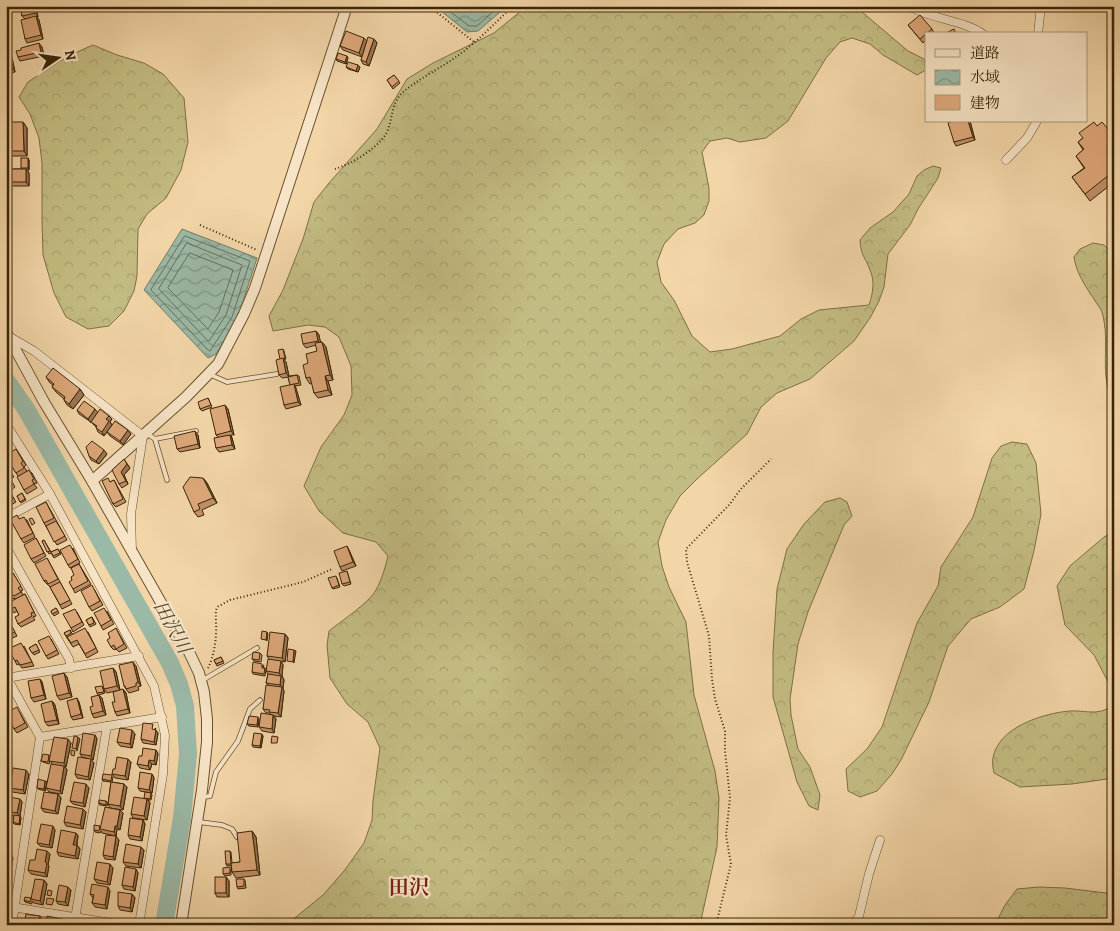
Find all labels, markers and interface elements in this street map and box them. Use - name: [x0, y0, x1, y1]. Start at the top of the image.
- north arrow: [32, 32, 82, 82]
- legend: [925, 32, 1088, 122]
- text: 道路: [970, 43, 1000, 63]
- text: N: [60, 48, 81, 62]
- text: 水域: [970, 67, 1000, 87]
- text: 建物: [970, 93, 1000, 113]
- water label: 田沢川: [147, 596, 198, 660]
- district label: 田沢: [389, 874, 429, 901]

